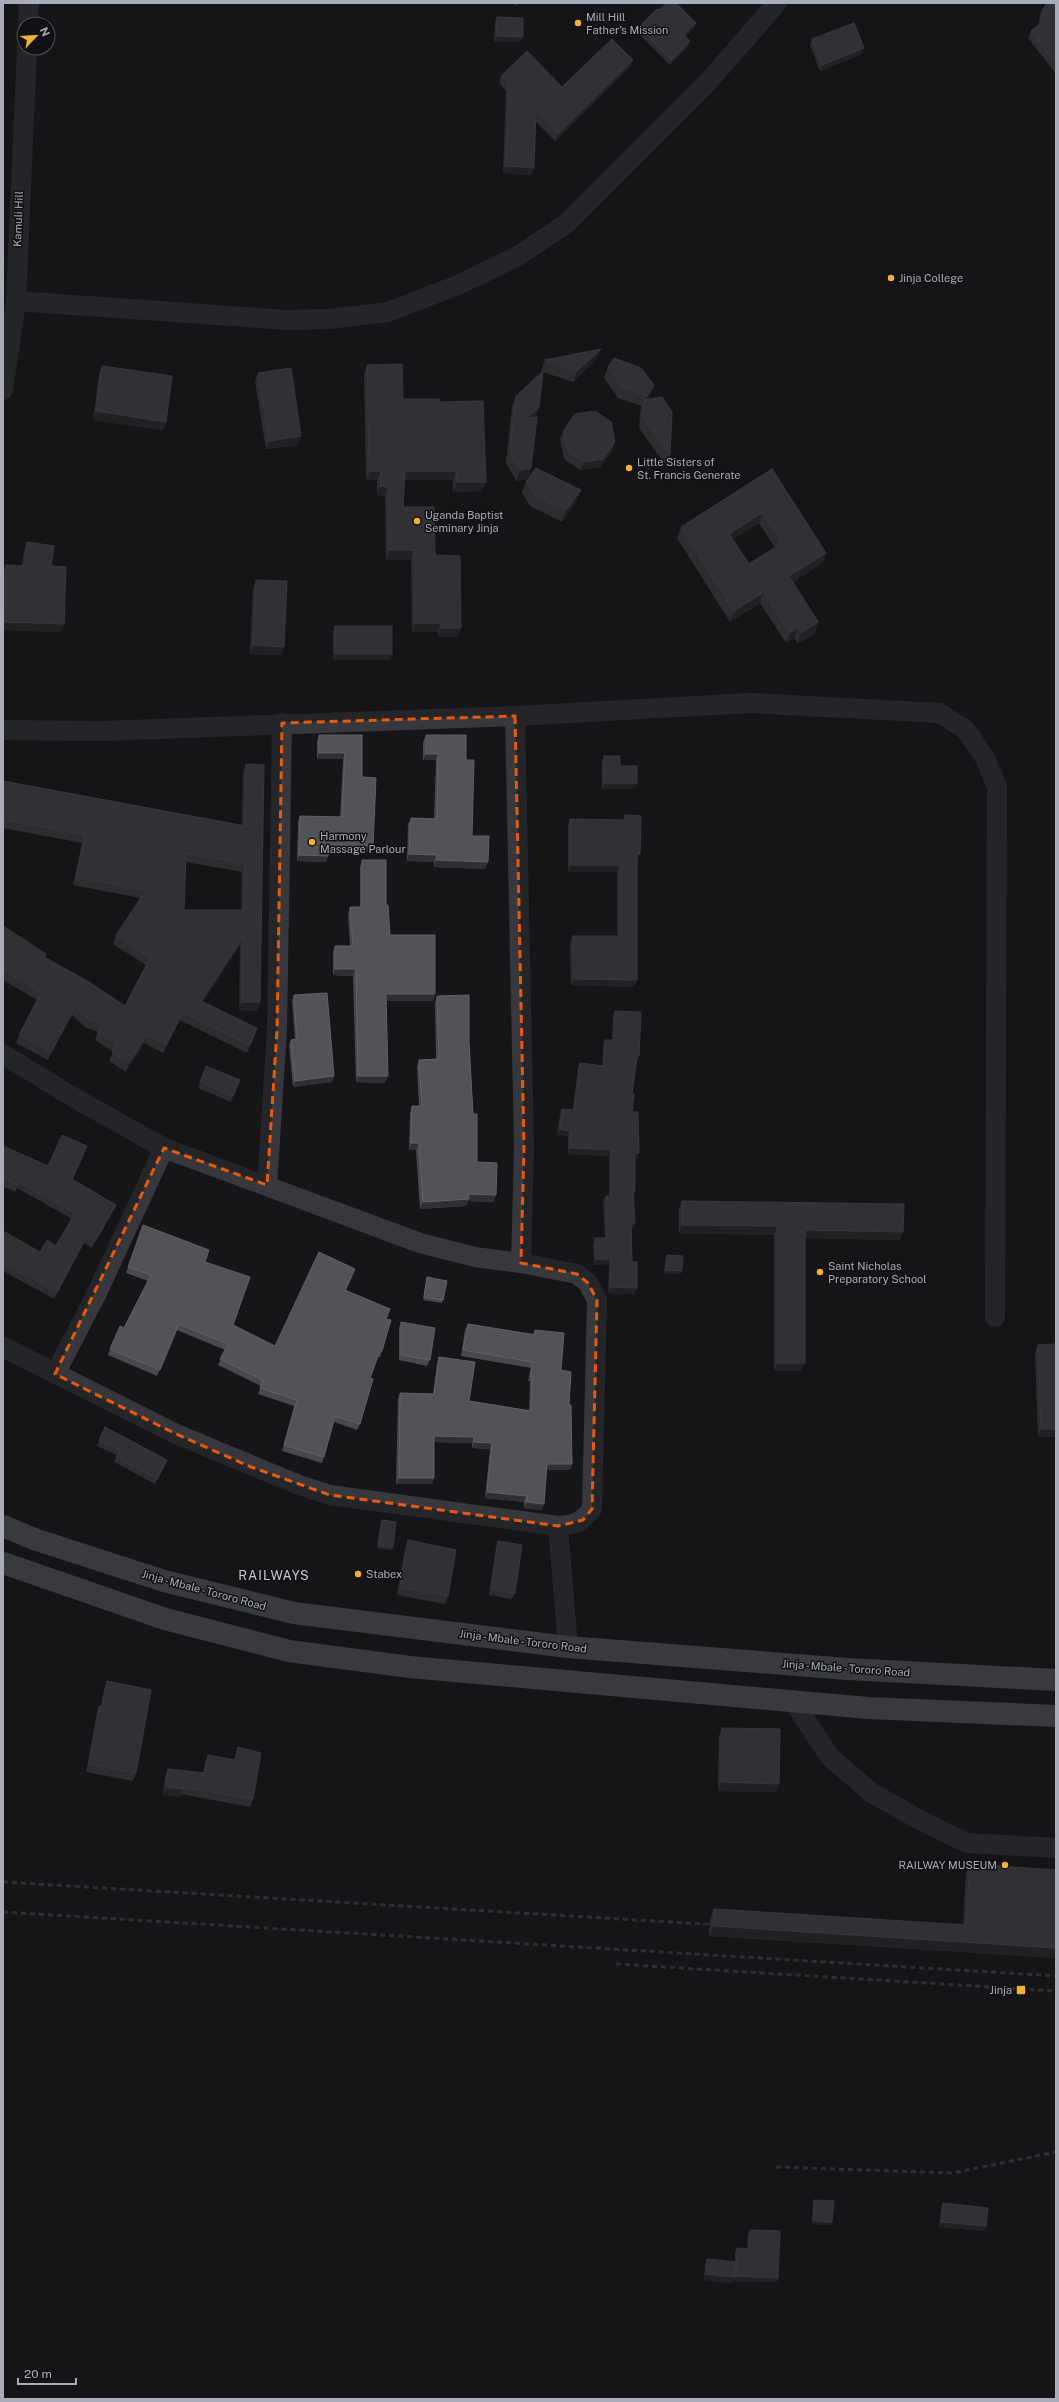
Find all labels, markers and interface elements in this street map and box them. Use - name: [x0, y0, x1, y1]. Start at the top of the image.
- place label: Mill Hill Father's Mission: [586, 11, 668, 36]
- north arrow: [16, 16, 56, 56]
- marker: Mill Hill Father's Mission: [573, 18, 583, 28]
- text: N: [38, 25, 52, 38]
- street label: Kamuli Hill: [11, 191, 25, 247]
- place label: Jinja College: [899, 272, 963, 284]
- marker: Jinja College: [886, 273, 896, 283]
- place label: Little Sisters of St. Francis Generate: [637, 456, 741, 481]
- marker: Little Sisters of St. Francis Generate: [624, 463, 634, 473]
- place label: Uganda Baptist Seminary Jinja: [425, 509, 503, 534]
- marker: Uganda Baptist Seminary Jinja: [412, 516, 422, 526]
- place label: Harmony Massage Parlour: [320, 830, 406, 855]
- marker: Harmony Massage Parlour: [307, 837, 317, 847]
- place label: Saint Nicholas Preparatory School: [828, 1260, 927, 1285]
- marker: Saint Nicholas Preparatory School: [815, 1267, 825, 1277]
- street label: Jinja - Mbale - Tororo Road: [140, 1568, 268, 1612]
- district label: RAILWAYS: [238, 1568, 310, 1583]
- place label: Stabex: [366, 1568, 402, 1580]
- marker: Stabex: [353, 1569, 363, 1579]
- street label: Jinja - Mbale - Tororo Road: [459, 1627, 587, 1655]
- street label: Jinja - Mbale - Tororo Road: [782, 1658, 910, 1678]
- place label: RAILWAY MUSEUM: [899, 1859, 997, 1871]
- marker: RAILWAY MUSEUM: [1000, 1860, 1010, 1870]
- place label: Jinja: [990, 1984, 1012, 1996]
- marker: Jinja: [1015, 1984, 1027, 1996]
- scale bar: [18, 2360, 76, 2386]
- text: 20 m: [24, 2367, 52, 2381]

